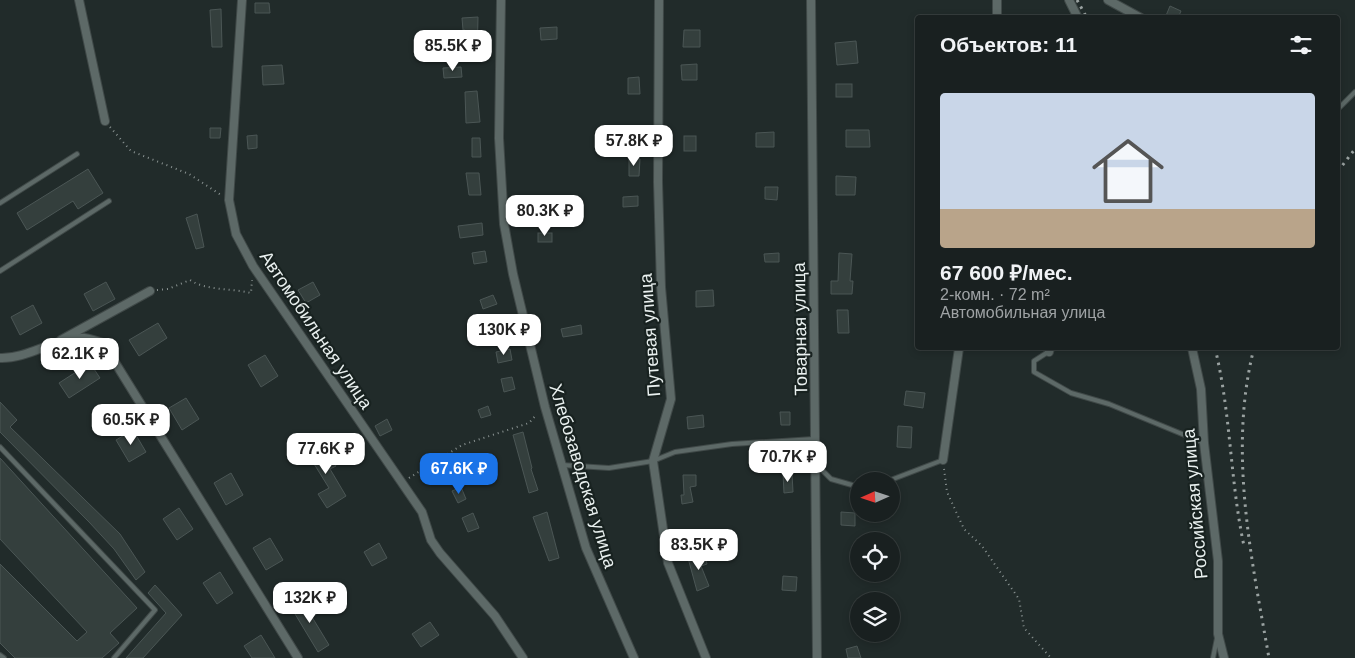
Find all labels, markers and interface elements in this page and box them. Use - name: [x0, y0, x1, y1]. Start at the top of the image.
- pin: 85.5K ₽: [407, 30, 499, 72]
- icon: filters: [1287, 31, 1315, 59]
- text: Объектов: 11: [940, 33, 1077, 56]
- text: 85.5K ₽: [425, 37, 481, 54]
- pin: 57.8K ₽: [588, 124, 680, 167]
- icon: home: [1083, 126, 1173, 216]
- text: 57.8K ₽: [606, 132, 662, 149]
- pin: 80.3K ₽: [499, 194, 591, 237]
- text: 80.3K ₽: [517, 202, 573, 219]
- street label: Автомобильная улица: [256, 247, 377, 414]
- street label: Товарная улица: [789, 261, 811, 396]
- text: 67 600 ₽/мес.: [940, 261, 1073, 284]
- street label: Путевая улица: [636, 272, 664, 397]
- text: 2-комн. · 72 m²: [940, 286, 1050, 303]
- text: Автомобильная улица: [940, 304, 1105, 321]
- pin: 130K ₽: [463, 314, 545, 356]
- text: 130K ₽: [478, 321, 530, 338]
- pin: 62.1K ₽: [34, 338, 126, 380]
- text: 62.1K ₽: [52, 345, 108, 362]
- street label: Хлебозаводская улица: [545, 381, 621, 572]
- pin: 60.5K ₽: [85, 404, 177, 446]
- text: 60.5K ₽: [103, 411, 159, 428]
- street label: Российская улица: [1178, 427, 1212, 580]
- pin: 77.6K ₽: [280, 432, 372, 475]
- text: 77.6K ₽: [298, 440, 354, 457]
- pin: 70.7K ₽: [742, 440, 834, 483]
- text: 70.7K ₽: [760, 448, 816, 465]
- pin: 67.6K ₽: [413, 452, 505, 495]
- text: 67.6K ₽: [431, 460, 487, 477]
- north arrow: [850, 472, 900, 522]
- map controls: [850, 472, 900, 642]
- pin: 83.5K ₽: [653, 528, 745, 571]
- button: locate: [850, 532, 900, 582]
- text: 83.5K ₽: [671, 536, 727, 553]
- pin: 132K ₽: [269, 582, 351, 624]
- text: 132K ₽: [284, 589, 336, 606]
- button: layers: [850, 592, 900, 642]

